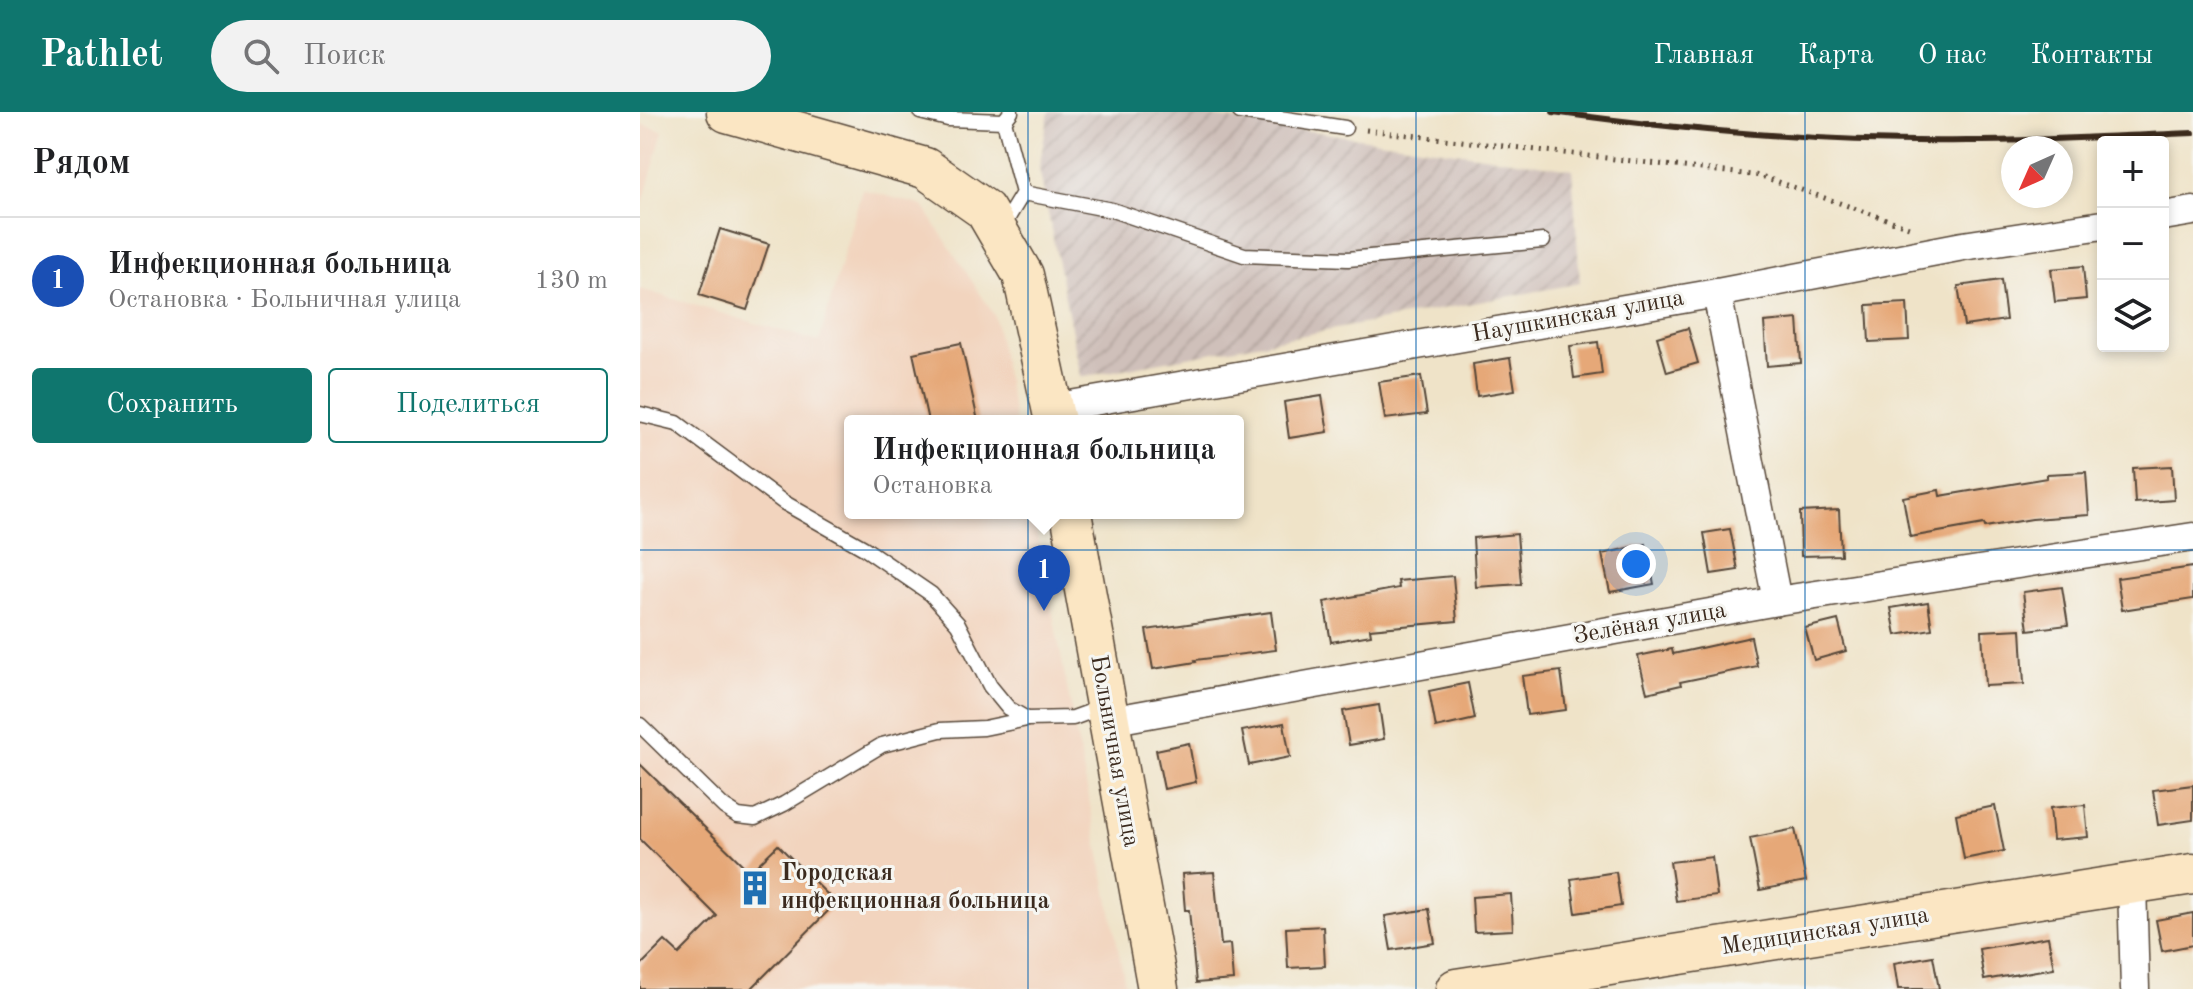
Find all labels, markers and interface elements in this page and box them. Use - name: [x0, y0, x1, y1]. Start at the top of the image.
- search box: [211, 20, 771, 92]
- icon: search: [239, 34, 283, 78]
- text: Pathlet: [40, 37, 163, 75]
- text: Поиск: [303, 41, 386, 71]
- text: Главная: [1653, 42, 1754, 70]
- text: Карта: [1798, 42, 1874, 70]
- text: О нас: [1918, 42, 1987, 70]
- text: Контакты: [2031, 42, 2153, 70]
- north arrow: [2001, 136, 2073, 208]
- map controls: [2097, 136, 2169, 352]
- button: +: [2097, 136, 2169, 208]
- text: Рядом: [32, 147, 131, 181]
- button: −: [2097, 208, 2169, 280]
- text: Инфекционная больница: [108, 250, 451, 280]
- text: 1: [50, 268, 66, 294]
- text: 130 m: [535, 268, 608, 294]
- button: layers: [2097, 280, 2169, 352]
- text: Остановка · Больничная улица: [108, 287, 461, 313]
- street label: Наушкинская улица: [1470, 287, 1686, 347]
- button: Сохранить: [32, 368, 312, 443]
- button: Поделиться: [328, 368, 608, 443]
- popup: [844, 415, 1244, 519]
- text: Инфекционная больница: [872, 436, 1216, 466]
- text: Остановка: [872, 473, 993, 499]
- your location: [1616, 544, 1656, 584]
- pin: 1: [1018, 545, 1070, 611]
- street label: Зелёная улица: [1572, 599, 1728, 649]
- street label: Больничная улица: [1085, 653, 1143, 849]
- place label: Городская инфекционная больница: [781, 862, 1050, 914]
- building icon: Городская инфекционная больница: [736, 869, 774, 907]
- street label: Медицинская улица: [1719, 904, 1931, 960]

